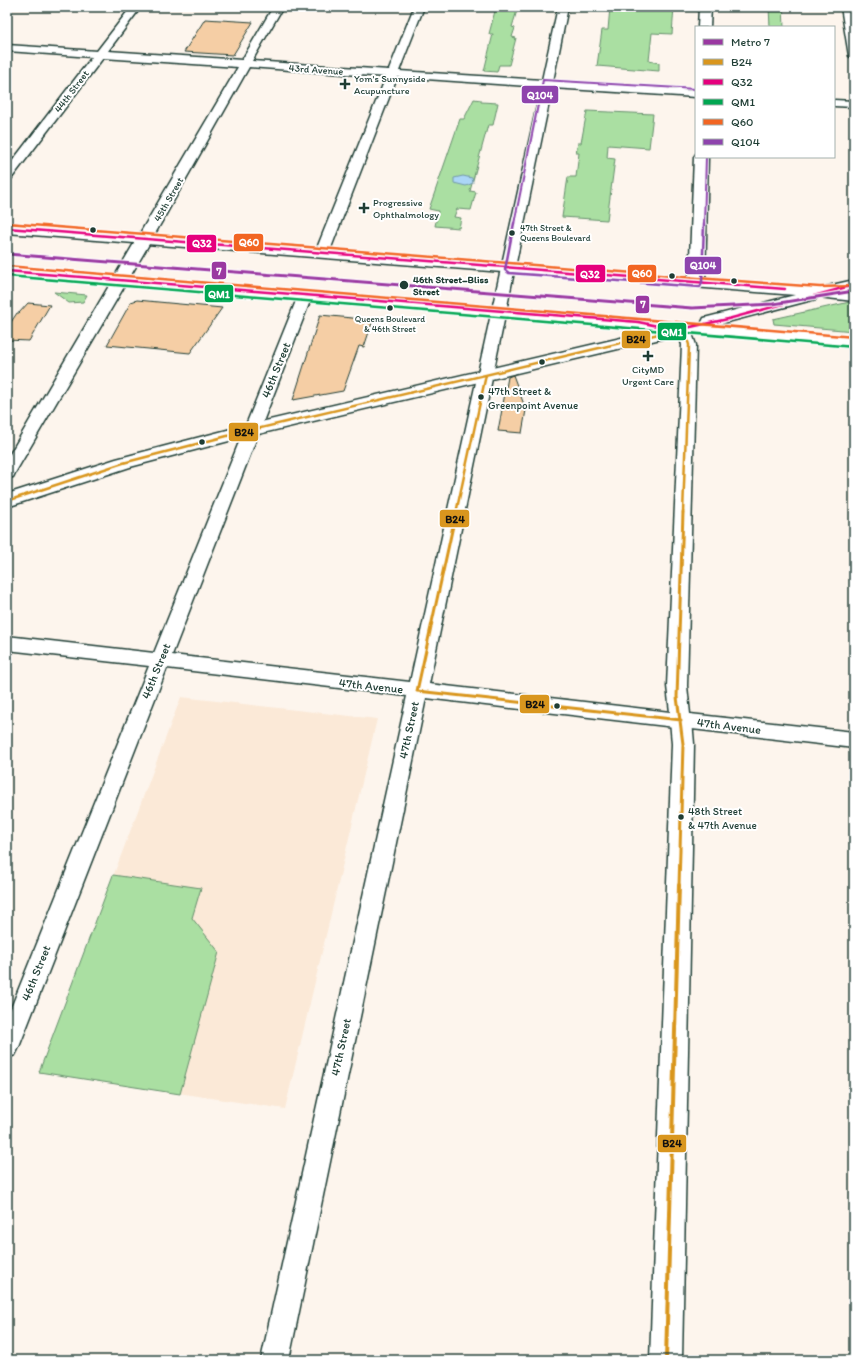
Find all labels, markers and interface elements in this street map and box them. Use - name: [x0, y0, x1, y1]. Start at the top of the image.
- legend: [695, 26, 835, 158]
- text: Metro 7: [731, 35, 770, 49]
- text: B24: [731, 55, 752, 69]
- street label: 43rd Avenue: [288, 61, 344, 78]
- street label: 44th Street: [51, 67, 92, 115]
- place label: Yom's Sunnyside Acupuncture: [354, 72, 426, 97]
- text: Q32: [731, 75, 753, 89]
- marker: Yom's Sunnyside Acupuncture: [339, 78, 351, 90]
- line badge: Q104: [521, 85, 559, 104]
- text: Q104: [527, 89, 554, 102]
- text: QM1: [731, 95, 755, 109]
- text: Q60: [731, 115, 753, 129]
- text: Q104: [731, 135, 760, 149]
- street label: 45th Street: [151, 175, 186, 224]
- place label: Progressive Ophthalmology: [373, 196, 439, 221]
- marker: Progressive Ophthalmology: [358, 202, 370, 214]
- place label: 47th Street & Queens Boulevard: [520, 222, 591, 243]
- unlabelled marker: [88, 225, 98, 235]
- marker: 47th Street & Queens Boulevard: [507, 228, 517, 238]
- line badge: Q60: [233, 233, 264, 252]
- line badge: Q32: [186, 234, 217, 253]
- text: Q60: [239, 236, 260, 249]
- text: Q32: [192, 237, 212, 250]
- line badge: Q104: [684, 256, 722, 275]
- text: Q104: [690, 259, 717, 272]
- line badge: 7: [211, 261, 227, 280]
- line badge: Q32: [575, 264, 606, 283]
- line badge: Q60: [627, 264, 657, 283]
- text: 7: [215, 265, 222, 278]
- text: Q60: [632, 267, 653, 280]
- text: Q32: [580, 268, 600, 281]
- unlabelled marker: [667, 271, 677, 281]
- place label: 46th Street–Bliss Street: [413, 273, 489, 298]
- unlabelled marker: [729, 276, 739, 286]
- marker: 46th Street–Bliss Street: [398, 279, 410, 291]
- line badge: QM1: [204, 284, 234, 303]
- text: QM1: [208, 288, 231, 301]
- line badge: 7: [635, 295, 650, 314]
- text: 7: [639, 298, 646, 311]
- marker: Queens Boulevard & 46th Street: [385, 303, 395, 313]
- place label: Queens Boulevard & 46th Street: [355, 313, 425, 334]
- line badge: QM1: [657, 322, 687, 341]
- text: QM1: [661, 326, 684, 339]
- line badge: B24: [621, 330, 651, 349]
- text: B24: [626, 333, 646, 346]
- street label: 46th Street: [258, 340, 294, 400]
- marker: CityMD Urgent Care: [642, 350, 654, 362]
- unlabelled marker: [537, 357, 547, 367]
- place label: CityMD Urgent Care: [622, 363, 674, 388]
- place label: 47th Street & Greenpoint Avenue: [488, 385, 578, 412]
- marker: 47th Street & Greenpoint Avenue: [476, 392, 486, 402]
- line badge: B24: [228, 422, 259, 442]
- text: B24: [234, 426, 254, 439]
- unlabelled marker: [197, 437, 207, 447]
- line badge: B24: [439, 509, 470, 528]
- text: B24: [445, 513, 465, 526]
- street label: 46th Street: [138, 641, 174, 701]
- street label: 47th Avenue: [338, 676, 404, 696]
- line badge: B24: [519, 694, 550, 714]
- text: B24: [525, 698, 545, 711]
- street label: 47th Street: [396, 699, 422, 760]
- unlabelled marker: [552, 701, 562, 711]
- street label: 47th Avenue: [696, 715, 762, 737]
- place label: 48th Street & 47th Avenue: [688, 805, 757, 832]
- marker: 48th Street & 47th Avenue: [676, 812, 686, 822]
- street label: 46th Street: [18, 943, 54, 1003]
- street label: 47th Street: [328, 1016, 354, 1077]
- line badge: B24: [657, 1134, 687, 1153]
- text: B24: [662, 1137, 682, 1150]

